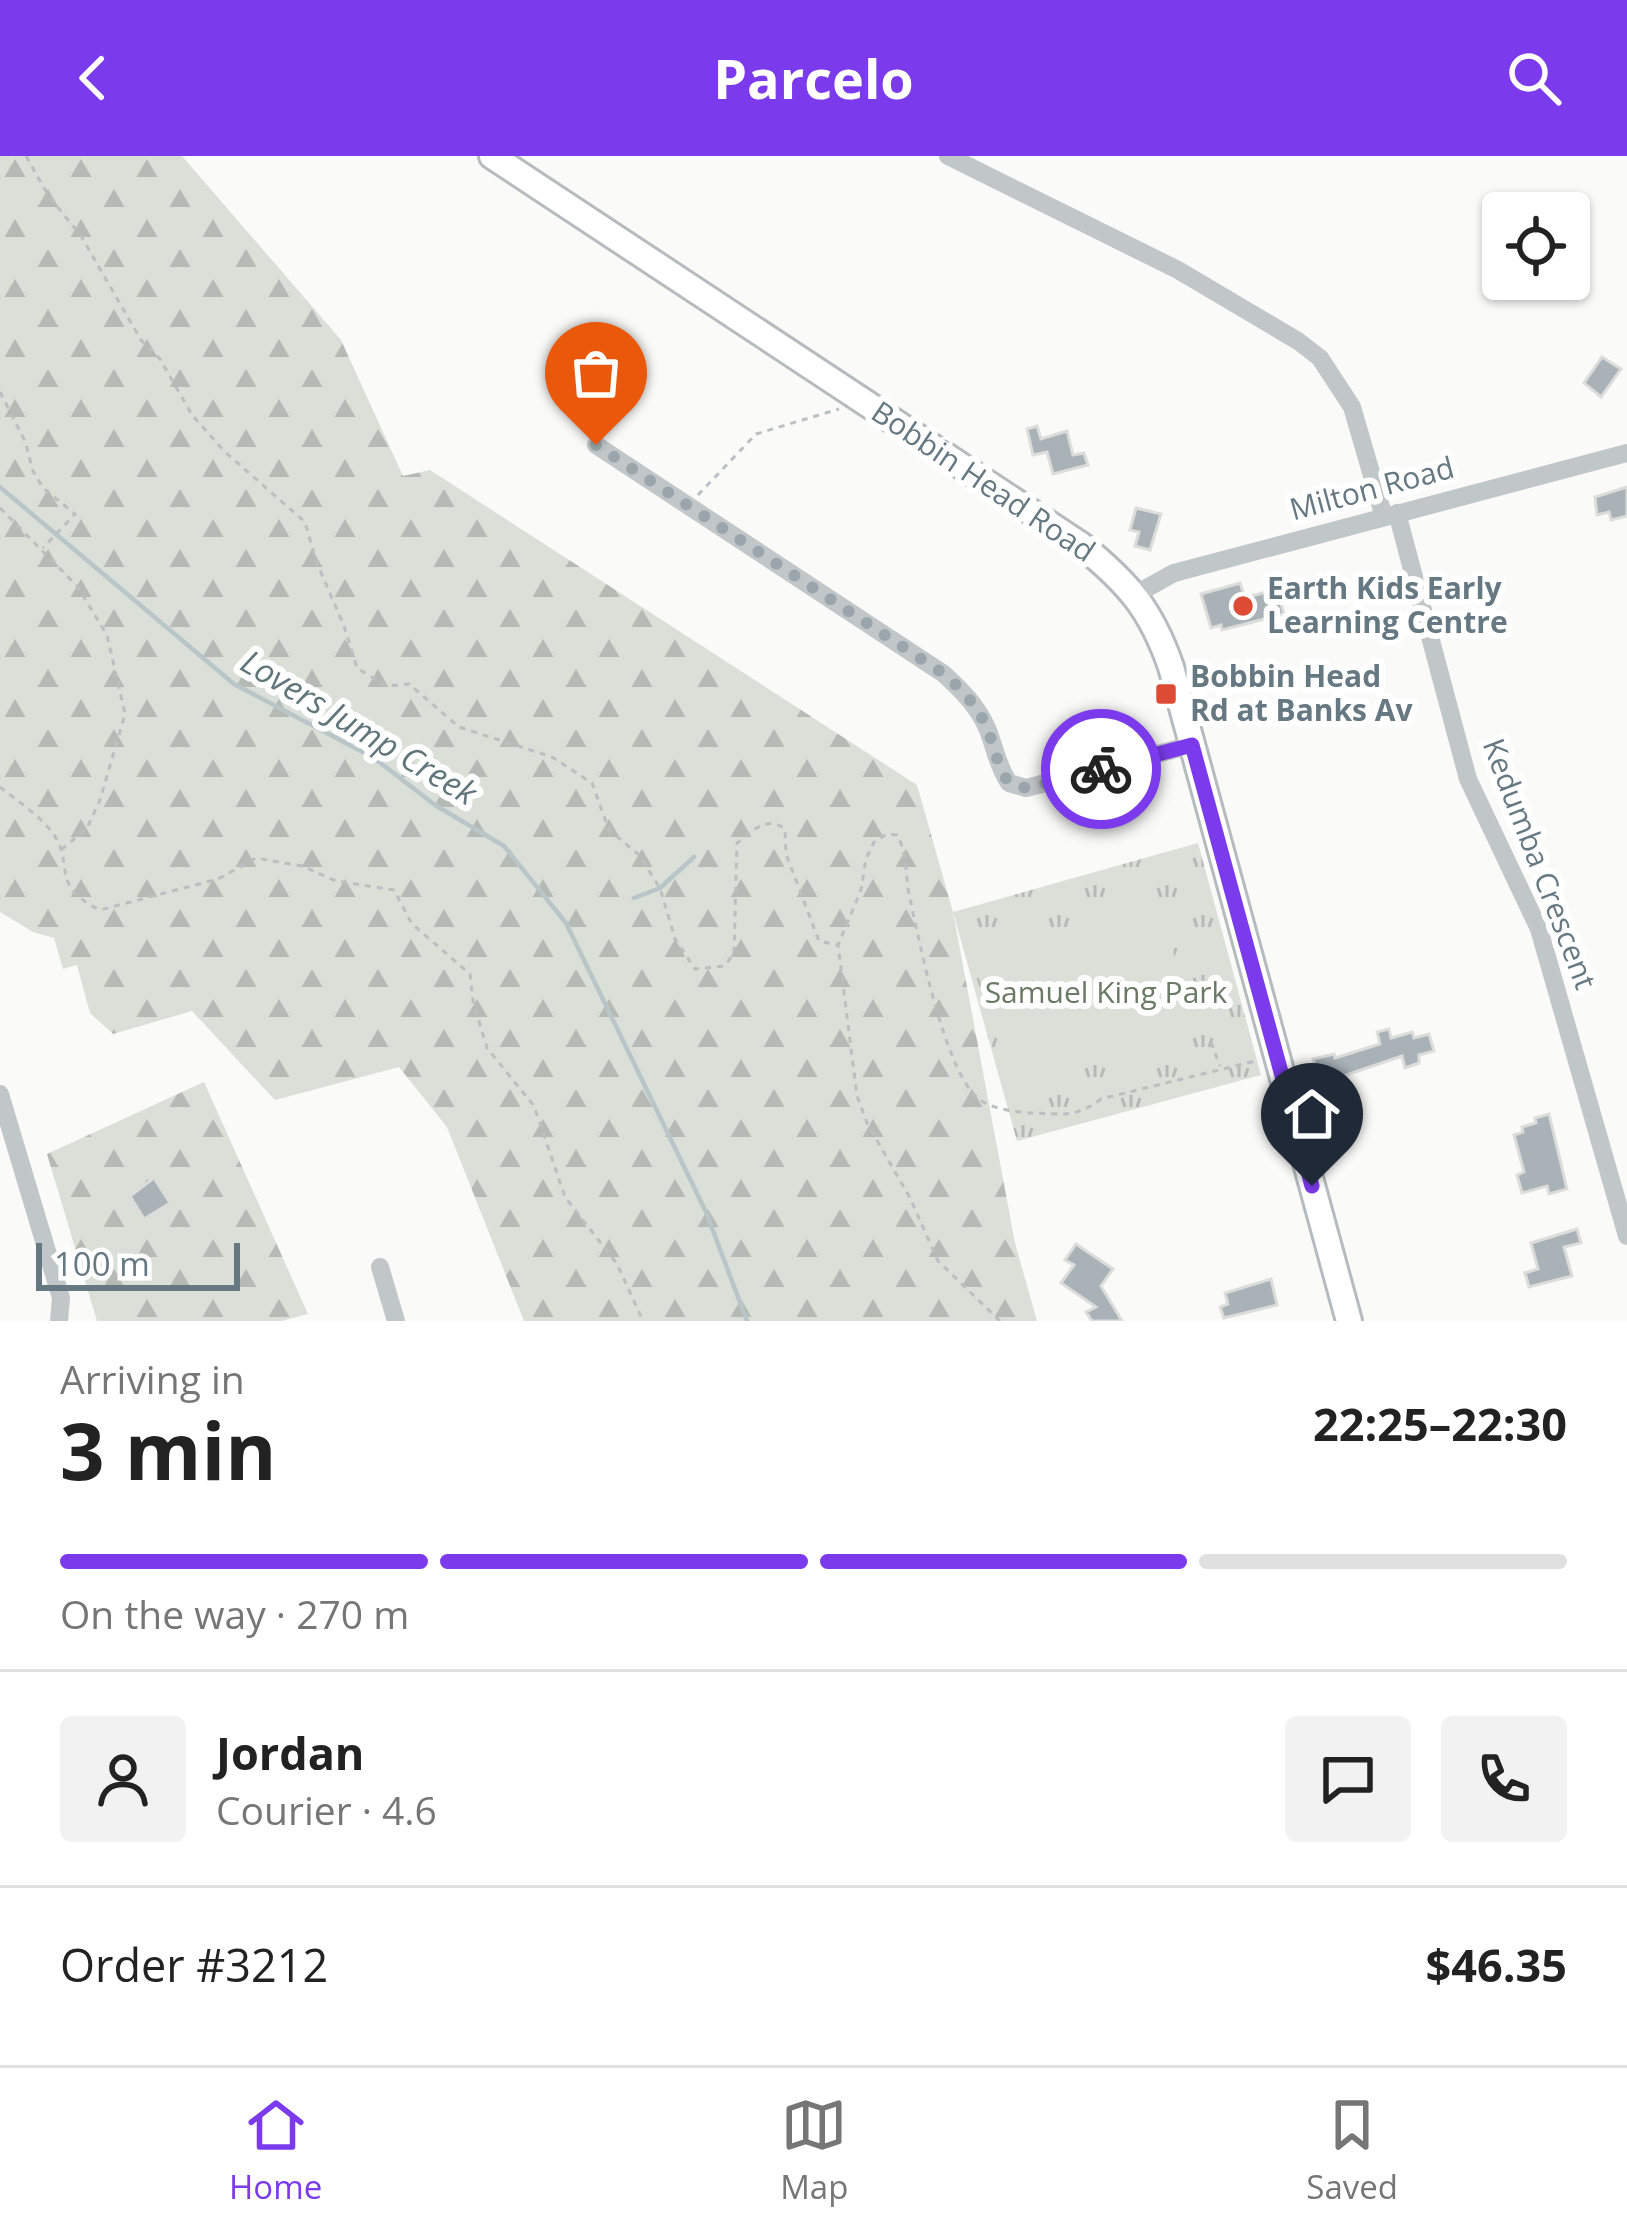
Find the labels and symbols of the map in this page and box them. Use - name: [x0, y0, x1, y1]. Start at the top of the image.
- pin: [545, 322, 647, 445]
- street label: Bobbin Head Road: [864, 391, 1104, 571]
- street label: Milton Road: [1285, 446, 1458, 529]
- place label: Earth Kids Early Learning Centre: [1267, 567, 1508, 642]
- marker: Earth Kids Early Learning Centre: [1230, 593, 1256, 619]
- water label: Lovers Jump Creek: [233, 638, 487, 816]
- place label: Bobbin Head Rd at Banks Av: [1190, 655, 1414, 730]
- marker: Bobbin Head Rd at Banks Av: [1153, 681, 1179, 707]
- courier: [1041, 709, 1161, 829]
- street label: Kedumba Crescent: [1474, 732, 1607, 995]
- park label: Samuel King Park: [985, 971, 1228, 1012]
- pin: [1261, 1063, 1363, 1186]
- scale bar: [36, 1237, 240, 1290]

